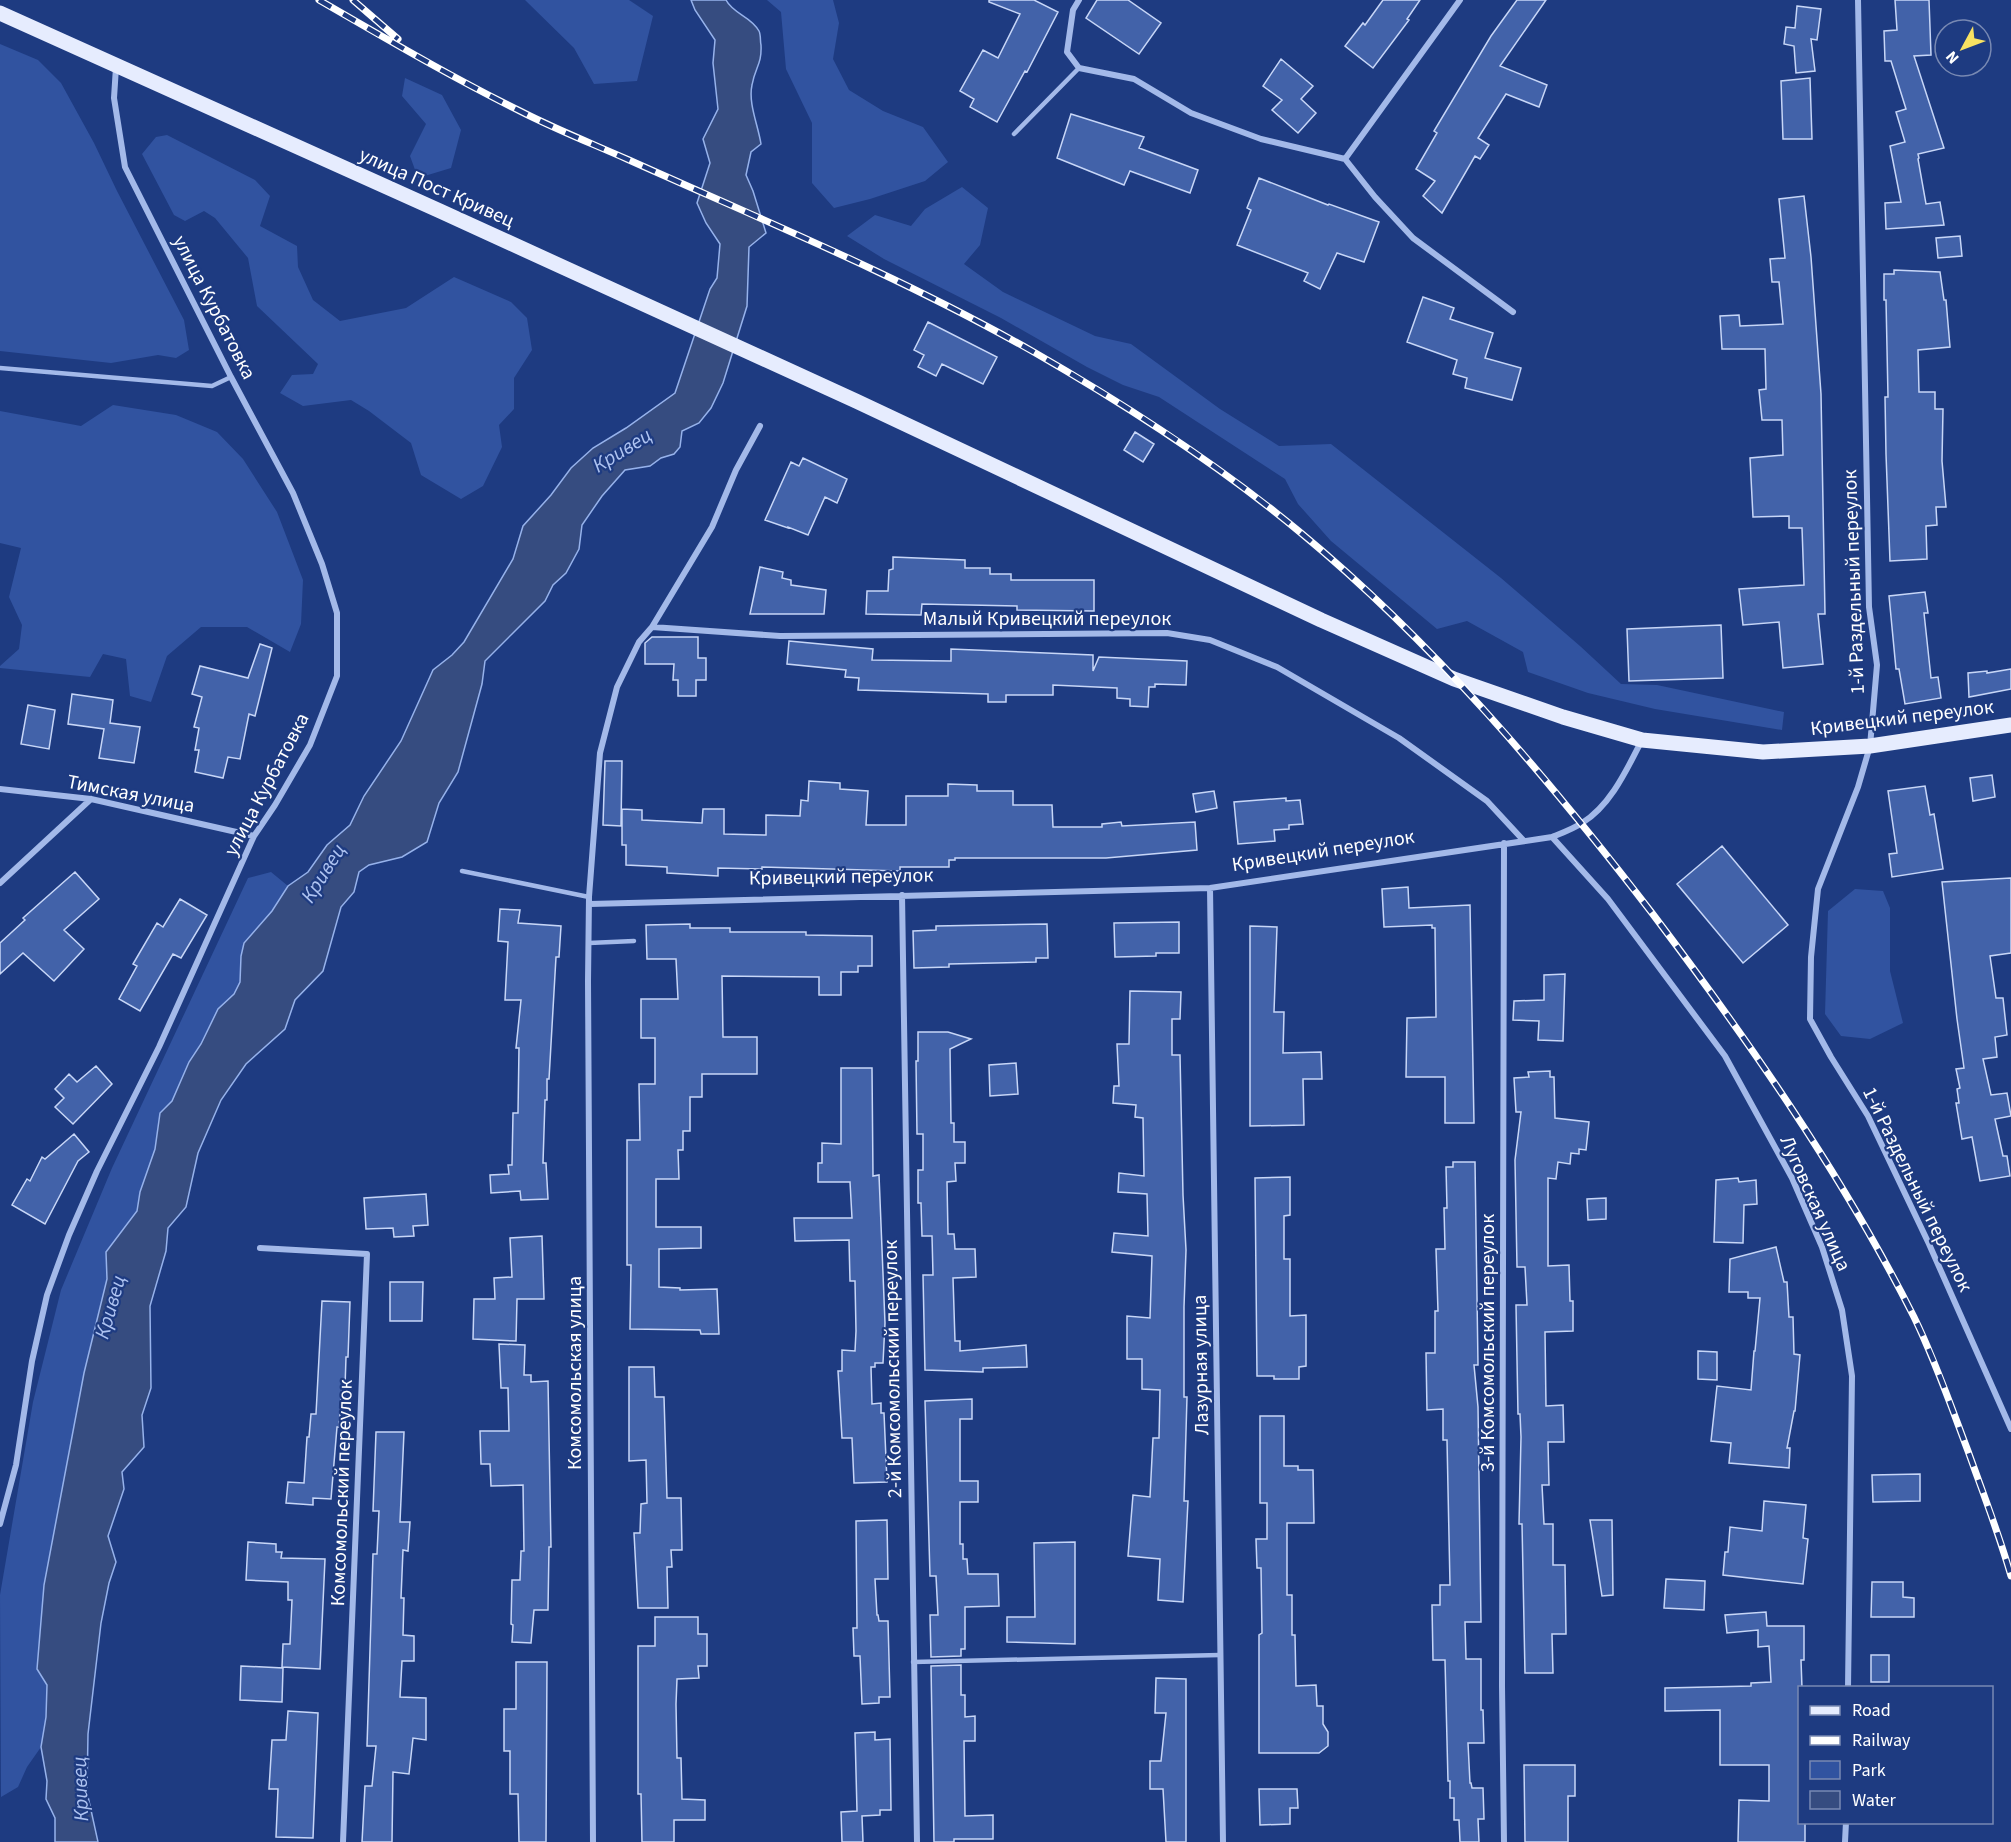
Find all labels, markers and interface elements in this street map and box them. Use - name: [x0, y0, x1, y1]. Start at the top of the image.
- north arrow: [1933, 18, 1993, 78]
- text: N: [1941, 46, 1964, 68]
- street label: улица Пост Кривец: [354, 141, 519, 235]
- street label: улица Курбатовка: [166, 231, 263, 384]
- water label: Кривец: [586, 420, 658, 480]
- street label: 1-й Раздельный переулок: [1836, 469, 1872, 695]
- street label: Малый Кривецкий переулок: [923, 605, 1171, 633]
- street label: Кривецкий переулок: [1809, 693, 1995, 743]
- street label: улица Курбатовка: [217, 708, 316, 861]
- street label: Тимская улица: [65, 768, 197, 820]
- street label: Кривецкий переулок: [1230, 823, 1416, 879]
- water label: Кривец: [293, 837, 353, 909]
- street label: Кривецкий переулок: [749, 861, 934, 893]
- street label: 1-й Раздельный переулок: [1855, 1082, 1979, 1297]
- street label: Луговская улица: [1773, 1131, 1858, 1276]
- street label: 3-й Комсомольский переулок: [1474, 1214, 1502, 1472]
- street label: 2-й Комсомольский переулок: [877, 1240, 909, 1498]
- water label: Кривец: [87, 1272, 133, 1342]
- street label: Комсомольская улица: [561, 1276, 589, 1470]
- street label: Лазурная улица: [1186, 1295, 1216, 1435]
- street label: Комсомольский переулок: [324, 1379, 360, 1607]
- legend: [1798, 1686, 1993, 1824]
- text: Road: [1852, 1698, 1891, 1723]
- text: Railway: [1852, 1728, 1911, 1753]
- water label: Кривец: [64, 1756, 96, 1822]
- text: Park: [1852, 1758, 1886, 1783]
- text: Water: [1852, 1788, 1896, 1813]

